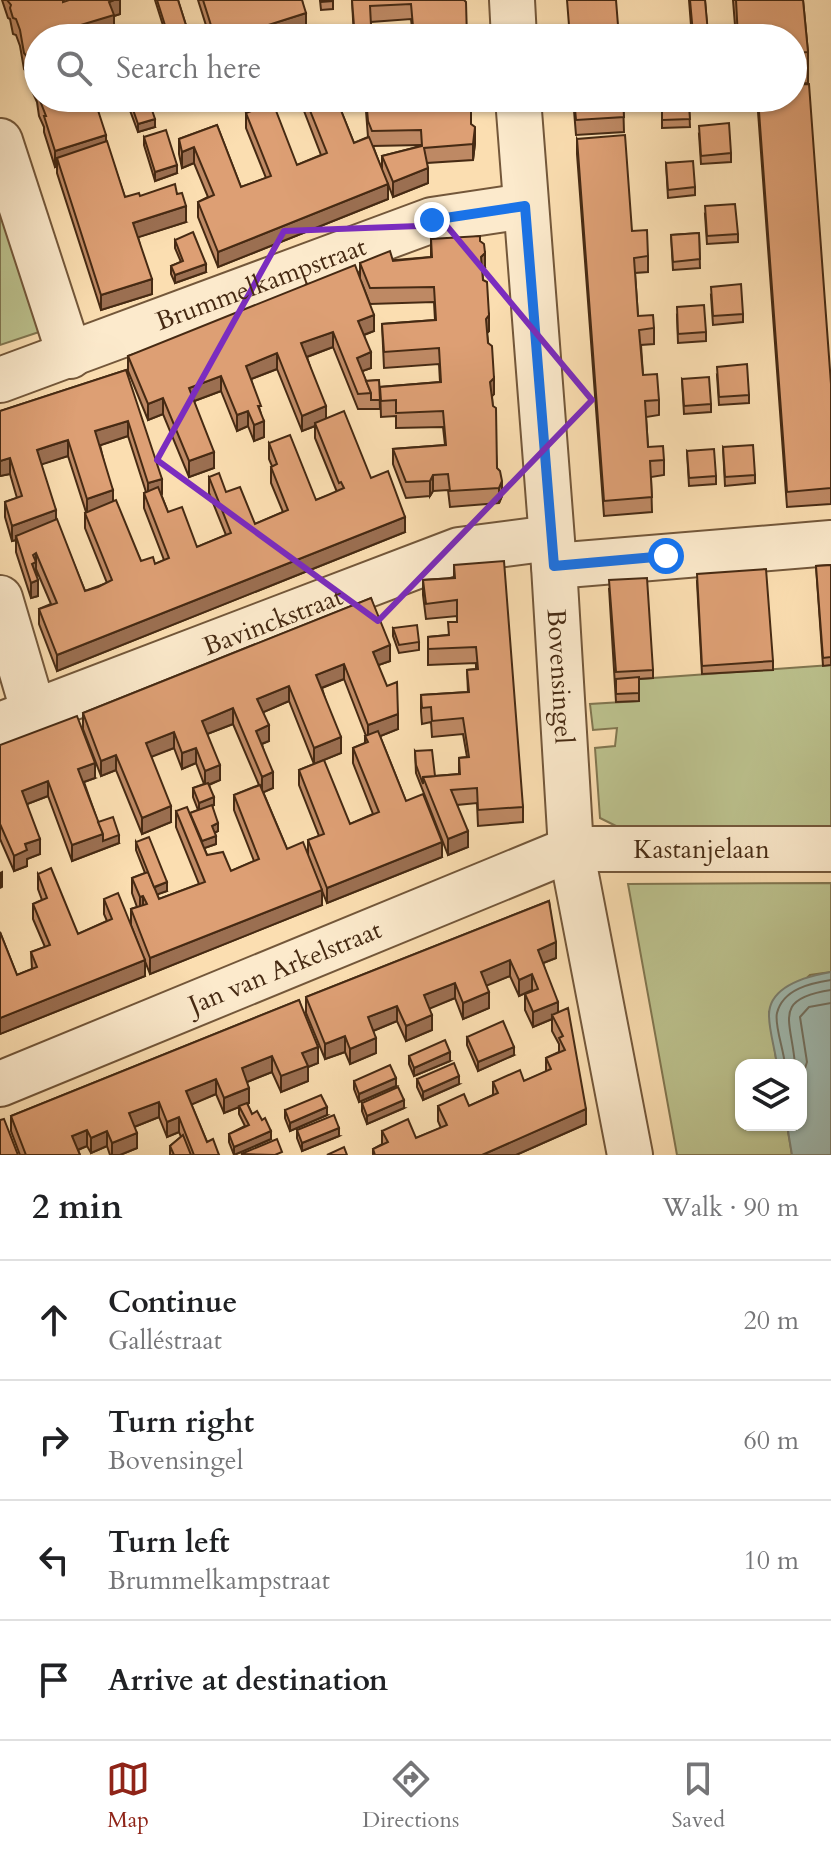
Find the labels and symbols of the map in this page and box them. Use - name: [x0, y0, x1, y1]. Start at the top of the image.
- route end: [414, 202, 450, 238]
- street label: Brummelkampstraat: [151, 229, 371, 339]
- route start: [648, 538, 684, 574]
- street label: Bavinckstraat: [198, 579, 348, 664]
- street label: Bovensingel: [539, 608, 582, 745]
- street label: Kastanjelaan: [633, 832, 770, 867]
- street label: Jan van Arkelstraat: [180, 912, 387, 1024]

